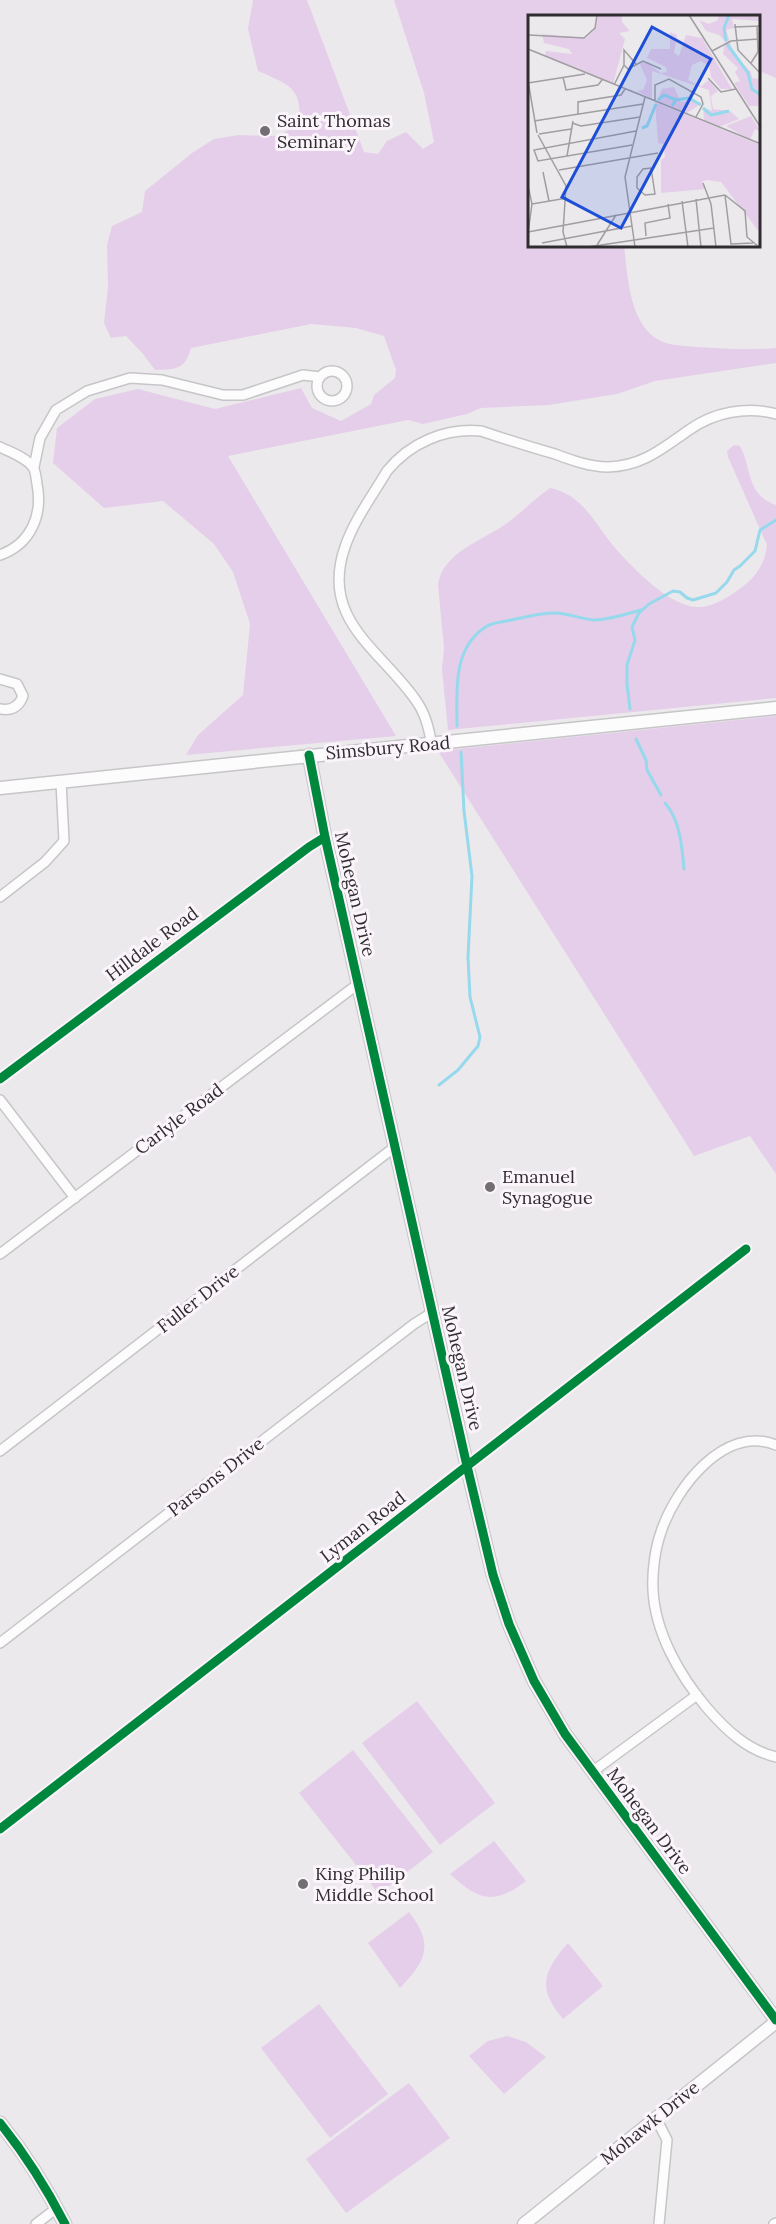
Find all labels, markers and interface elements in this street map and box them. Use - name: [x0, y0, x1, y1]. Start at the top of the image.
- inset map: [528, 15, 761, 248]
- place label: Saint Thomas Seminary: [277, 109, 391, 153]
- marker: Saint Thomas Seminary: [258, 124, 272, 138]
- street label: Simsbury Road: [325, 731, 451, 764]
- street label: Mohegan Drive: [330, 829, 381, 959]
- street label: Hilldale Road: [101, 901, 203, 986]
- street label: Carlyle Road: [130, 1078, 228, 1159]
- place label: Emanuel Synagogue: [502, 1165, 593, 1209]
- marker: Emanuel Synagogue: [483, 1180, 497, 1194]
- street label: Fuller Drive: [152, 1259, 243, 1338]
- street label: Mohegan Drive: [437, 1303, 488, 1433]
- street label: Parsons Drive: [163, 1432, 269, 1521]
- street label: Lyman Road: [315, 1486, 410, 1567]
- street label: Mohegan Drive: [602, 1763, 697, 1879]
- place label: King Philip Middle School: [315, 1862, 434, 1906]
- marker: King Philip Middle School: [296, 1877, 310, 1891]
- street label: Mohawk Drive: [596, 2076, 704, 2169]

